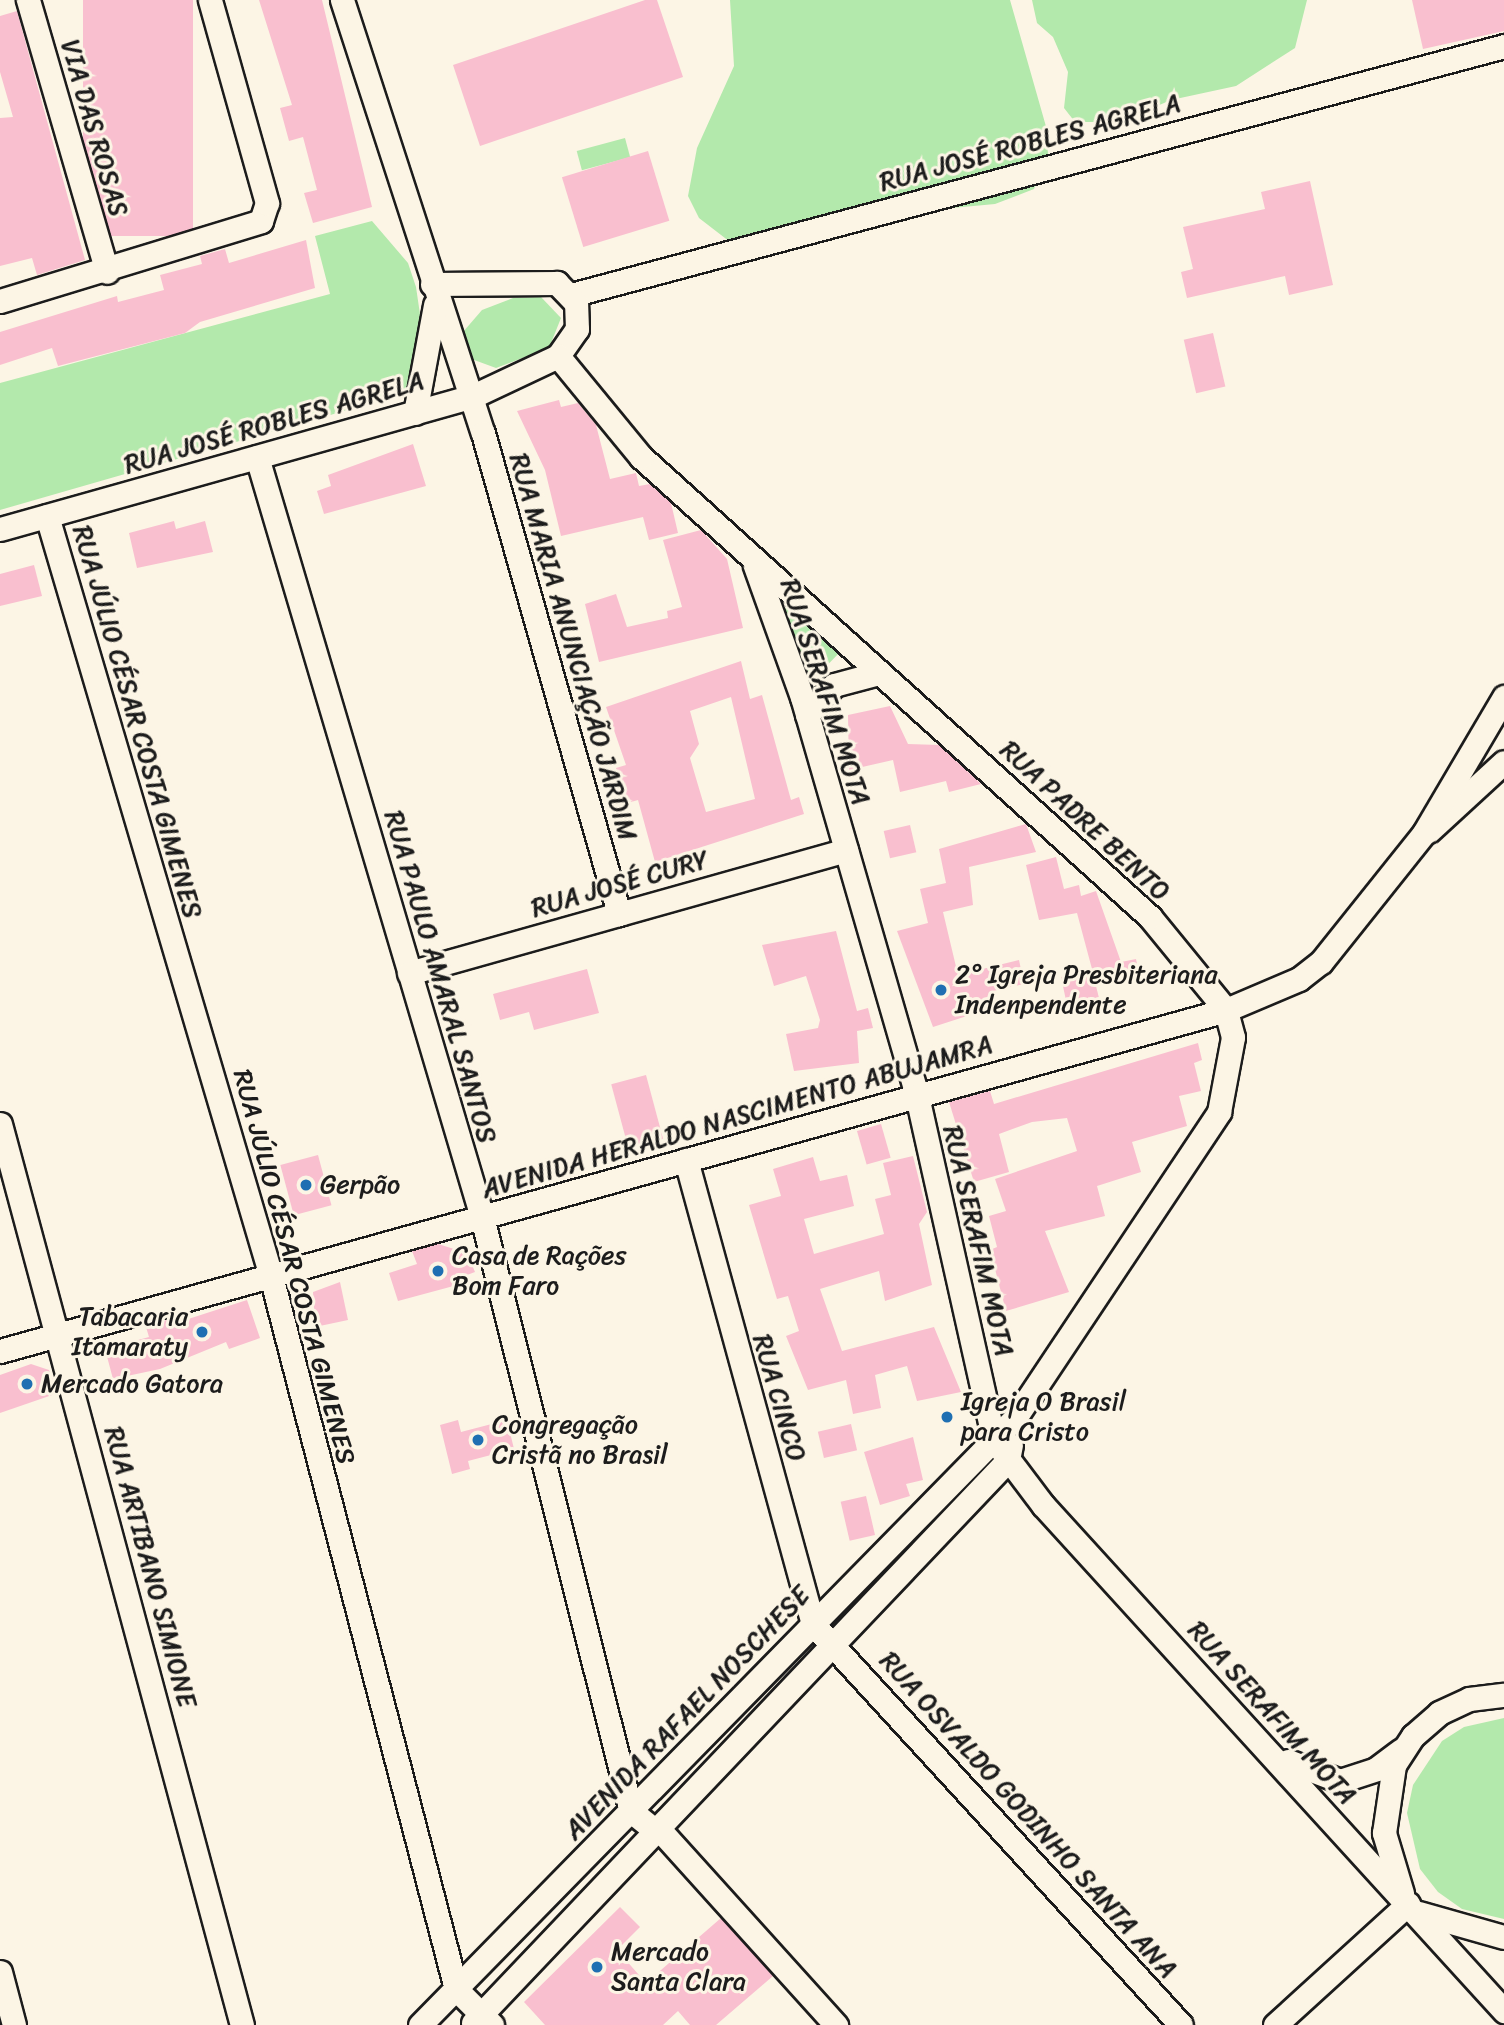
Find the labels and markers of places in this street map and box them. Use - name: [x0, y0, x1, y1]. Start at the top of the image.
- place label: 2° Igreja Presbiteriana Indenpendente: [955, 959, 1218, 1020]
- marker: 2° Igreja Presbiteriana Indenpendente: [933, 982, 949, 998]
- place label: Gerpão: [320, 1169, 400, 1201]
- marker: Gerpão: [298, 1177, 314, 1193]
- place label: Casa de Rações Bom Faro: [452, 1240, 627, 1302]
- marker: Casa de Rações Bom Faro: [430, 1263, 446, 1279]
- place label: Tabacaria Itamaraty: [72, 1301, 188, 1362]
- marker: Tabacaria Itamaraty: [194, 1324, 210, 1340]
- place label: Mercado Gatora: [41, 1368, 223, 1400]
- marker: Mercado Gatora: [19, 1376, 35, 1392]
- place label: Igreja O Brasil para Cristo: [961, 1386, 1126, 1448]
- place label: Congregação Cristã no Brasil: [492, 1409, 669, 1470]
- marker: Igreja O Brasil para Cristo: [939, 1409, 955, 1425]
- marker: Congregação Cristã no Brasil: [470, 1432, 486, 1448]
- place label: Mercado Santa Clara: [611, 1936, 746, 1997]
- marker: Mercado Santa Clara: [589, 1959, 605, 1975]

